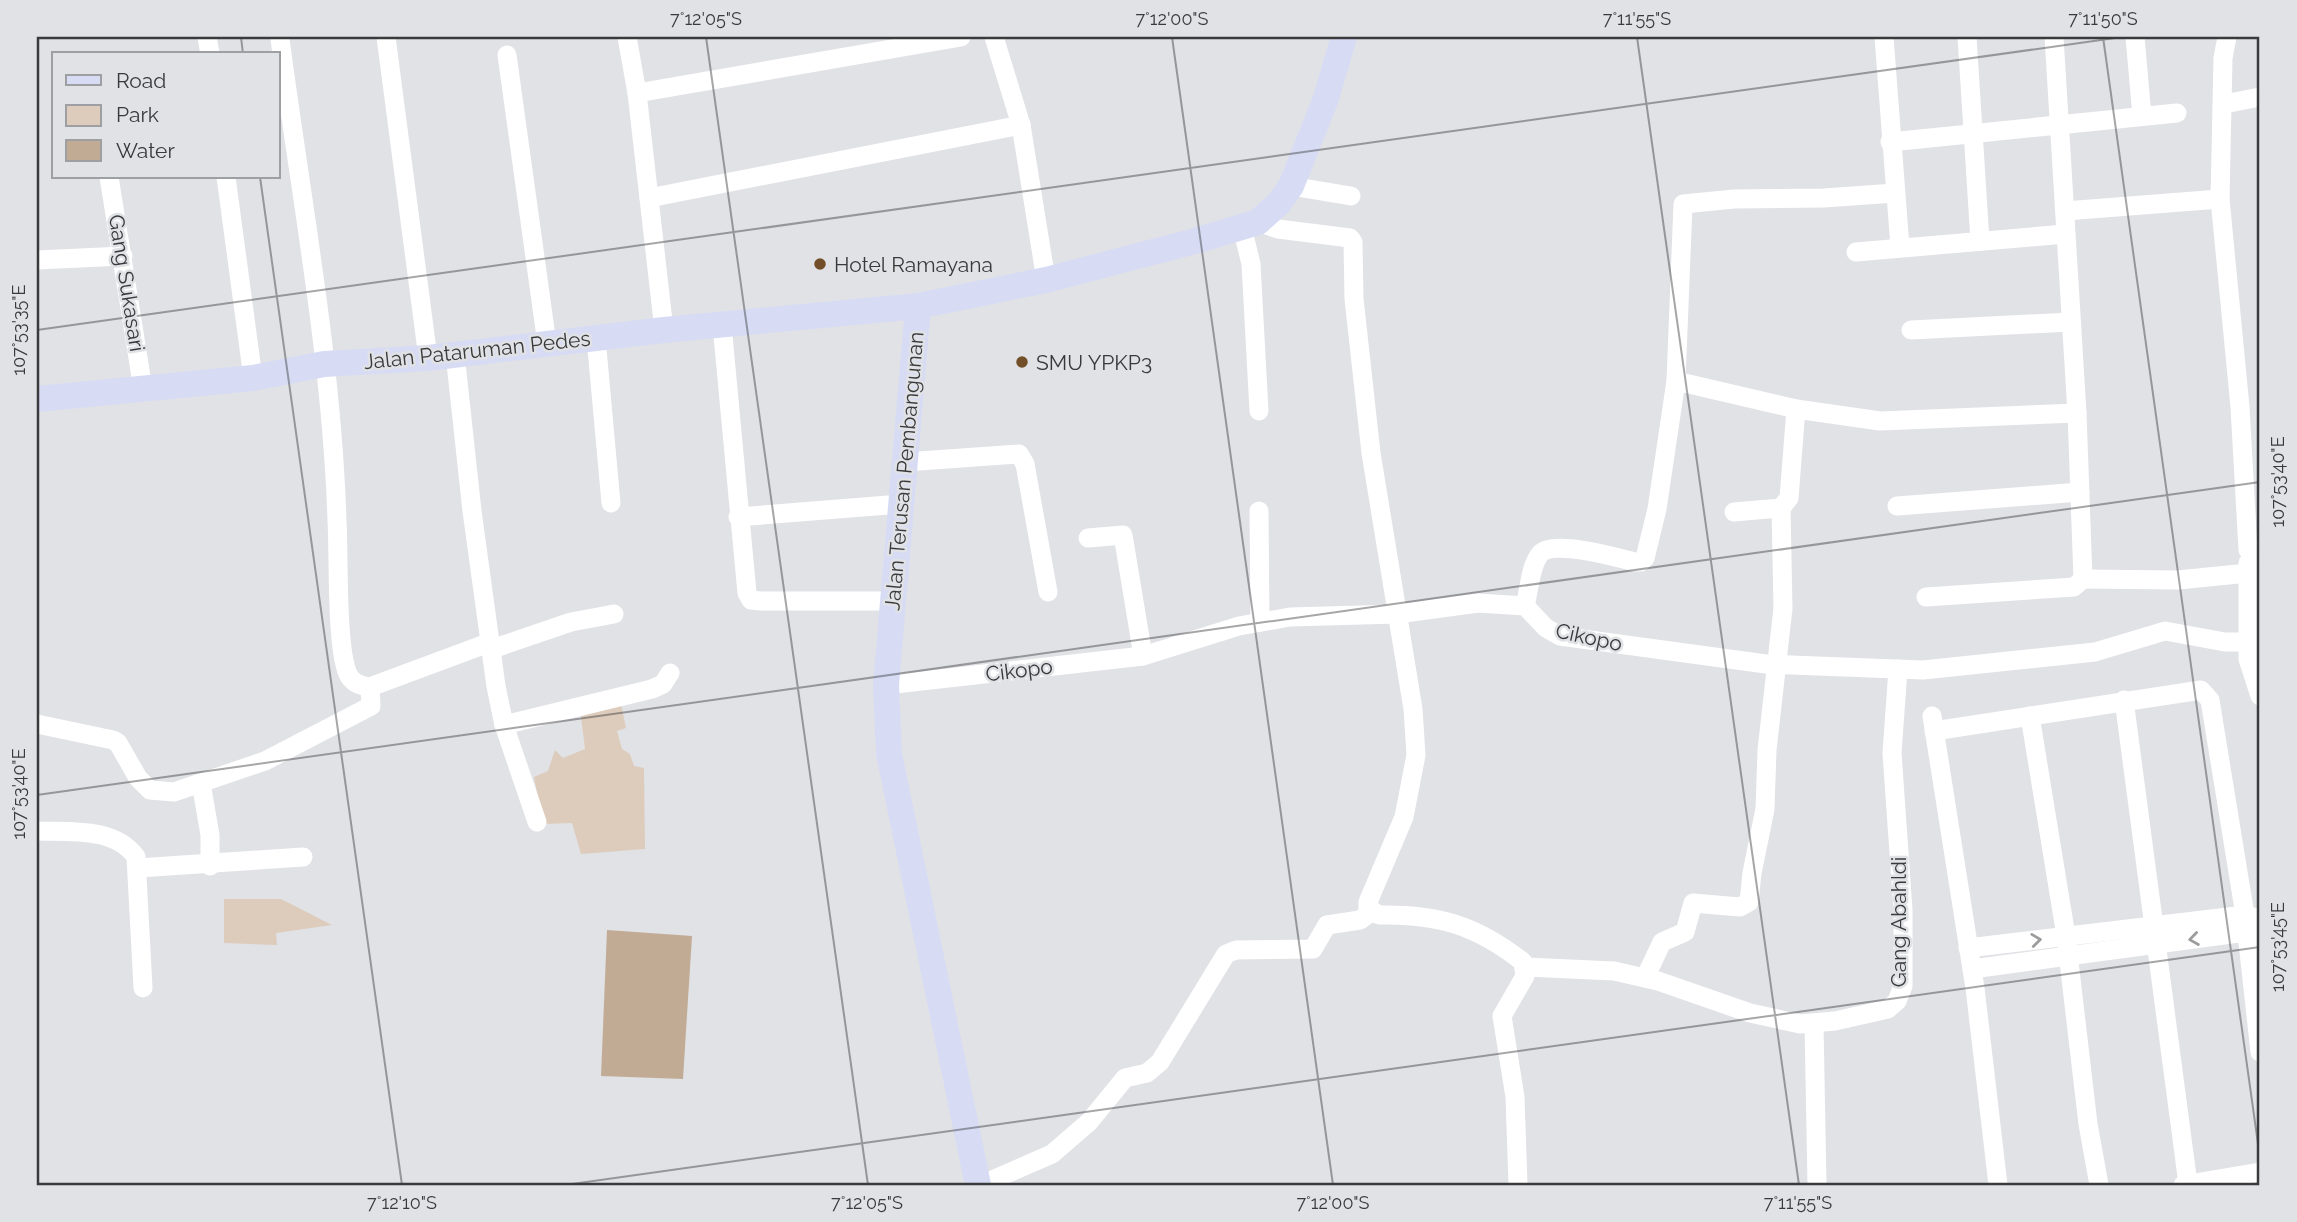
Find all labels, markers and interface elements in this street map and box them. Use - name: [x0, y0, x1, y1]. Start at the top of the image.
- text: 7°12'05"S: [670, 8, 742, 29]
- text: 7°12'00"S: [1135, 8, 1209, 29]
- text: 7°11'55"S: [1603, 8, 1671, 29]
- text: 7°11'50"S: [2068, 8, 2138, 29]
- legend: [52, 52, 280, 178]
- text: Road: [116, 68, 166, 93]
- text: Park: [116, 102, 159, 127]
- text: Water: [116, 138, 175, 163]
- street label: Gang Sukasari: [104, 213, 150, 353]
- place label: Hotel Ramayana: [834, 252, 993, 277]
- marker: Hotel Ramayana: [812, 256, 828, 272]
- text: 107°53'35"E: [8, 284, 29, 376]
- street label: Jalan Pataruman Pedes: [362, 326, 592, 374]
- street label: Jalan Terusan Pembangunan: [879, 331, 929, 611]
- place label: SMU YPKP3: [1036, 350, 1152, 375]
- marker: SMU YPKP3: [1014, 354, 1030, 370]
- text: 107°53'40"E: [2267, 436, 2288, 528]
- street label: Cikopo: [1553, 618, 1625, 656]
- street label: Cikopo: [984, 653, 1054, 687]
- text: 107°53'40"E: [8, 748, 29, 840]
- street label: Gang Abahldi: [1886, 857, 1911, 987]
- text: 107°53'45"E: [2267, 902, 2288, 992]
- one-way arrow: [2189, 932, 2200, 947]
- one-way arrow: [2030, 933, 2042, 948]
- text: 7°12'10"S: [367, 1192, 437, 1213]
- text: 7°12'05"S: [831, 1192, 903, 1213]
- text: 7°12'00"S: [1296, 1192, 1370, 1213]
- text: 7°11'55"S: [1764, 1192, 1832, 1213]

